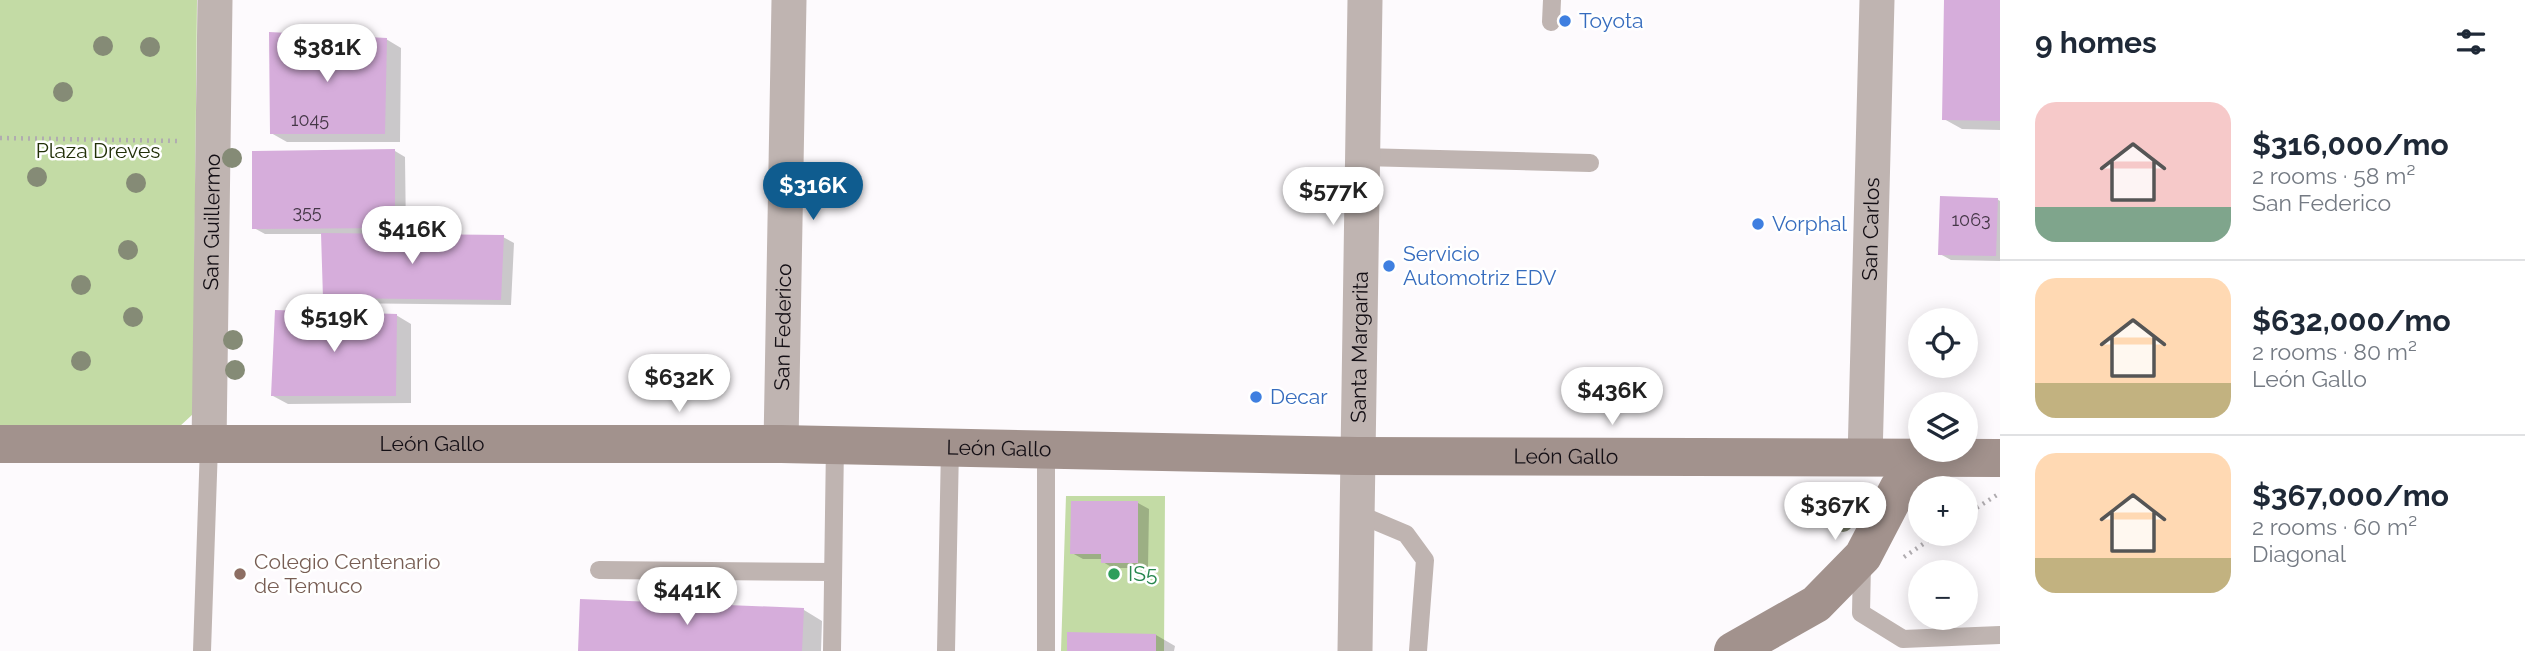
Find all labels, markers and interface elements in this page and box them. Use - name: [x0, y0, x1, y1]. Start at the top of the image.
- place label: Toyota: [1579, 8, 1643, 33]
- marker: Toyota: [1557, 13, 1573, 29]
- icon: filters: [2452, 23, 2490, 61]
- pin: $381K: [278, 24, 376, 84]
- text: 9 homes: [2035, 25, 2157, 60]
- text: $381K: [293, 33, 361, 60]
- house number: 1045: [291, 109, 329, 130]
- text: $316,000/mo: [2252, 127, 2449, 162]
- icon: home: [2091, 130, 2175, 214]
- park label: Plaza Dreves: [36, 138, 160, 163]
- street label: San Guillermo: [198, 153, 225, 291]
- pin: $316K: [764, 162, 862, 222]
- text: 2 rooms · 58 m²: [2252, 162, 2415, 189]
- pin: $577K: [1284, 168, 1382, 227]
- text: $316K: [779, 171, 847, 198]
- text: $577K: [1299, 176, 1367, 203]
- street label: San Carlos: [1857, 177, 1884, 281]
- text: San Federico: [2252, 189, 2391, 216]
- house number: 355: [292, 201, 322, 222]
- pin: $416K: [363, 206, 461, 266]
- house number: 1063: [1951, 209, 1991, 230]
- place label: Vorphal: [1772, 211, 1847, 236]
- text: $416K: [378, 215, 446, 242]
- marker: Vorphal: [1750, 216, 1766, 232]
- place label: Servicio Automotriz EDV: [1403, 241, 1557, 290]
- marker: Servicio Automotriz EDV: [1381, 258, 1397, 274]
- street label: San Federico: [769, 263, 796, 391]
- street label: Santa Margarita: [1346, 271, 1373, 423]
- pin: $519K: [285, 294, 383, 354]
- text: $519K: [300, 303, 368, 330]
- text: $632,000/mo: [2252, 303, 2451, 338]
- icon: home: [2091, 306, 2175, 390]
- map controls: [1908, 308, 1978, 630]
- button: locate: [1908, 308, 1978, 378]
- text: 2 rooms · 80 m²: [2252, 338, 2417, 365]
- pin: $632K: [630, 354, 728, 414]
- text: $632K: [644, 363, 714, 390]
- text: León Gallo: [2252, 365, 2367, 392]
- pin: $436K: [1563, 368, 1661, 427]
- text: $436K: [1577, 376, 1647, 403]
- place label: Decar: [1270, 384, 1328, 409]
- marker: Decar: [1248, 389, 1264, 405]
- button: layers: [1908, 392, 1978, 462]
- street label: León Gallo: [380, 431, 484, 456]
- street label: León Gallo: [946, 434, 1052, 462]
- street label: León Gallo: [1513, 443, 1618, 469]
- button: +: [1908, 476, 1978, 546]
- text: $367,000/mo: [2252, 478, 2449, 513]
- icon: home: [2091, 481, 2175, 565]
- pin: $367K: [1786, 482, 1884, 542]
- text: $367K: [1800, 491, 1870, 518]
- text: 2 rooms · 60 m²: [2252, 513, 2417, 540]
- text: Diagonal: [2252, 540, 2346, 567]
- place label: Colegio Centenario de Temuco: [254, 549, 441, 598]
- button: −: [1908, 560, 1978, 630]
- place label: IS5: [1128, 561, 1157, 586]
- marker: Colegio Centenario de Temuco: [232, 566, 248, 582]
- marker: IS5: [1106, 566, 1122, 582]
- pin: $441K: [638, 568, 736, 627]
- text: $441K: [653, 576, 721, 603]

